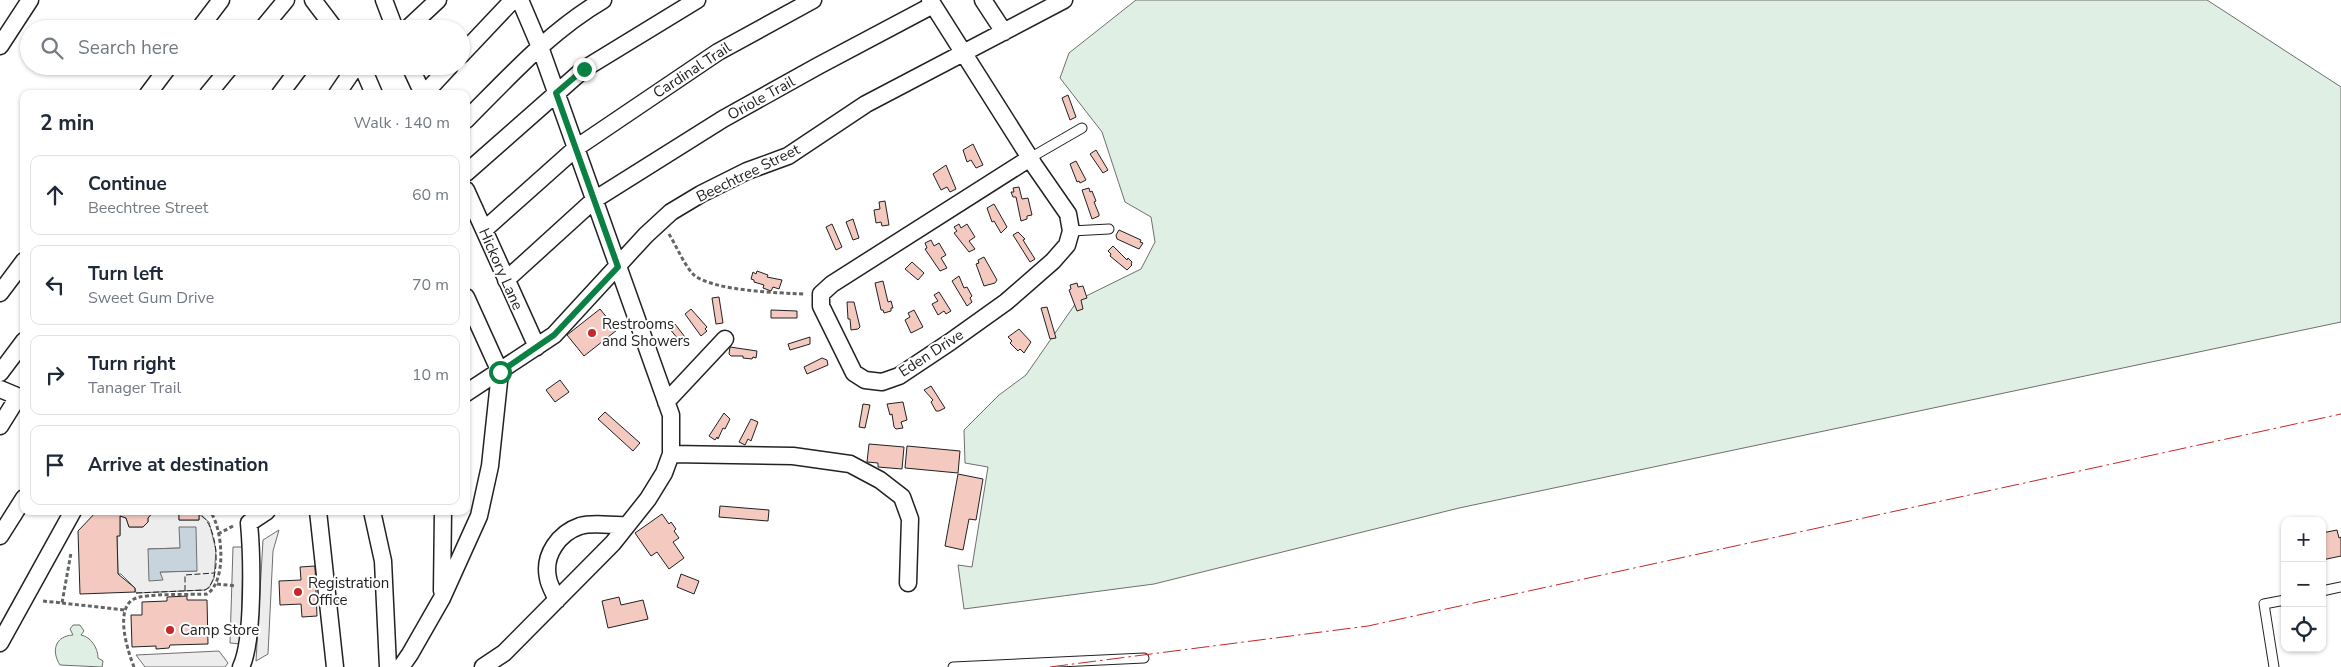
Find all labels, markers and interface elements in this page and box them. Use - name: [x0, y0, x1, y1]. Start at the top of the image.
- search box: [20, 20, 470, 75]
- icon: search: [38, 34, 66, 62]
- text: Search here: [78, 35, 179, 61]
- street label: Cardinal Trail: [649, 37, 735, 103]
- route end: [573, 58, 596, 81]
- street label: Oriole Trail: [724, 71, 799, 125]
- text: 2 min: [40, 109, 94, 137]
- text: Walk · 140 m: [354, 112, 450, 134]
- street label: Beechtree Street: [693, 139, 804, 207]
- text: Continue: [88, 171, 167, 197]
- icon: ahead: [41, 181, 69, 209]
- text: 60 m: [412, 184, 449, 206]
- text: Beechtree Street: [88, 197, 208, 219]
- street label: Hickory Lane: [474, 225, 528, 313]
- text: Turn left: [88, 261, 163, 287]
- icon: left: [41, 271, 69, 299]
- text: 70 m: [412, 274, 449, 296]
- text: Sweet Gum Drive: [88, 287, 214, 309]
- place label: Restrooms and Showers: [602, 314, 690, 351]
- street label: Eden Drive: [895, 325, 967, 381]
- marker: Restrooms and Showers: [586, 327, 598, 339]
- text: Turn right: [88, 351, 175, 377]
- icon: right: [41, 361, 69, 389]
- route start: [489, 361, 512, 384]
- text: 10 m: [412, 364, 449, 386]
- text: Tanager Trail: [88, 377, 181, 399]
- icon: arrive: [41, 451, 69, 479]
- text: Arrive at destination: [88, 452, 269, 478]
- map controls: [2281, 517, 2326, 652]
- button: +: [2281, 517, 2326, 562]
- button: −: [2281, 562, 2326, 607]
- place label: Registration Office: [308, 573, 389, 610]
- marker: Registration Office: [292, 586, 304, 598]
- button: locate: [2281, 607, 2326, 652]
- place label: Camp Store: [180, 620, 259, 640]
- marker: Camp Store: [164, 624, 176, 636]

